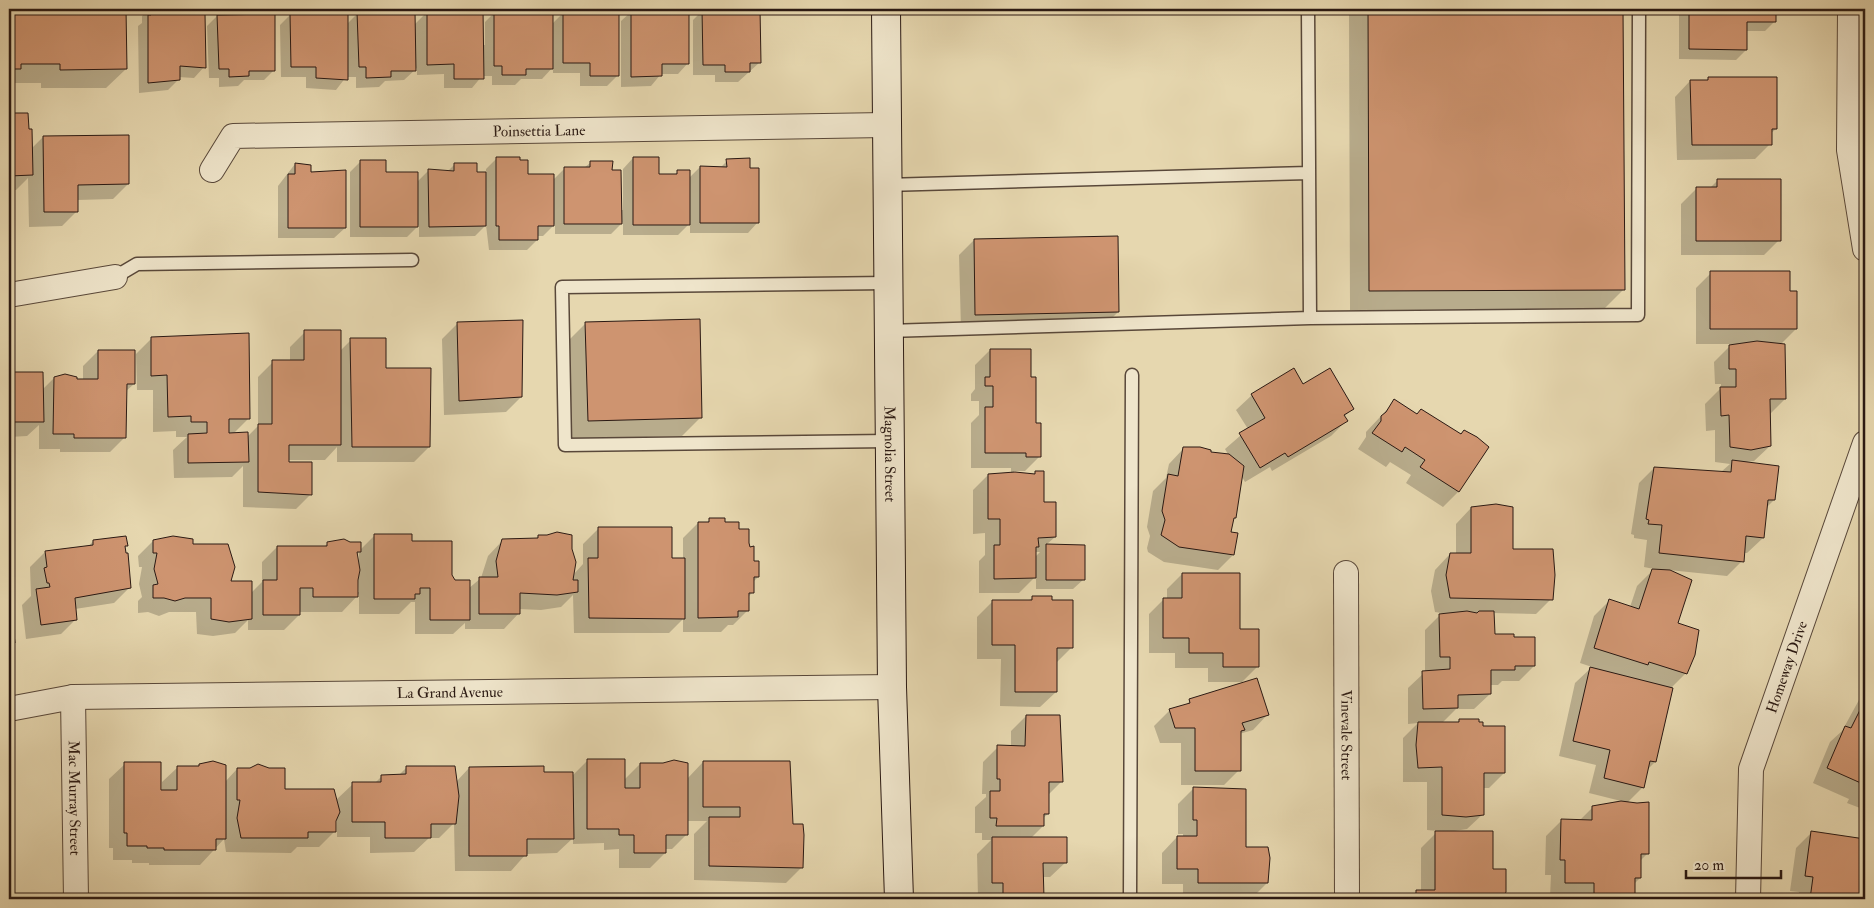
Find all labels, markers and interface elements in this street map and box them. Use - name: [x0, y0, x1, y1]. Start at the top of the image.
- street label: Poinsettia Lane: [492, 121, 586, 141]
- street label: Magnolia Street: [880, 406, 900, 502]
- street label: Homeway Drive: [1762, 618, 1812, 716]
- street label: La Grand Avenue: [397, 682, 503, 703]
- street label: Vinevale Street: [1337, 690, 1356, 780]
- street label: Mac Murray Street: [64, 740, 85, 856]
- scale bar: [1686, 848, 1782, 880]
- text: 20 m: [1694, 856, 1724, 875]

